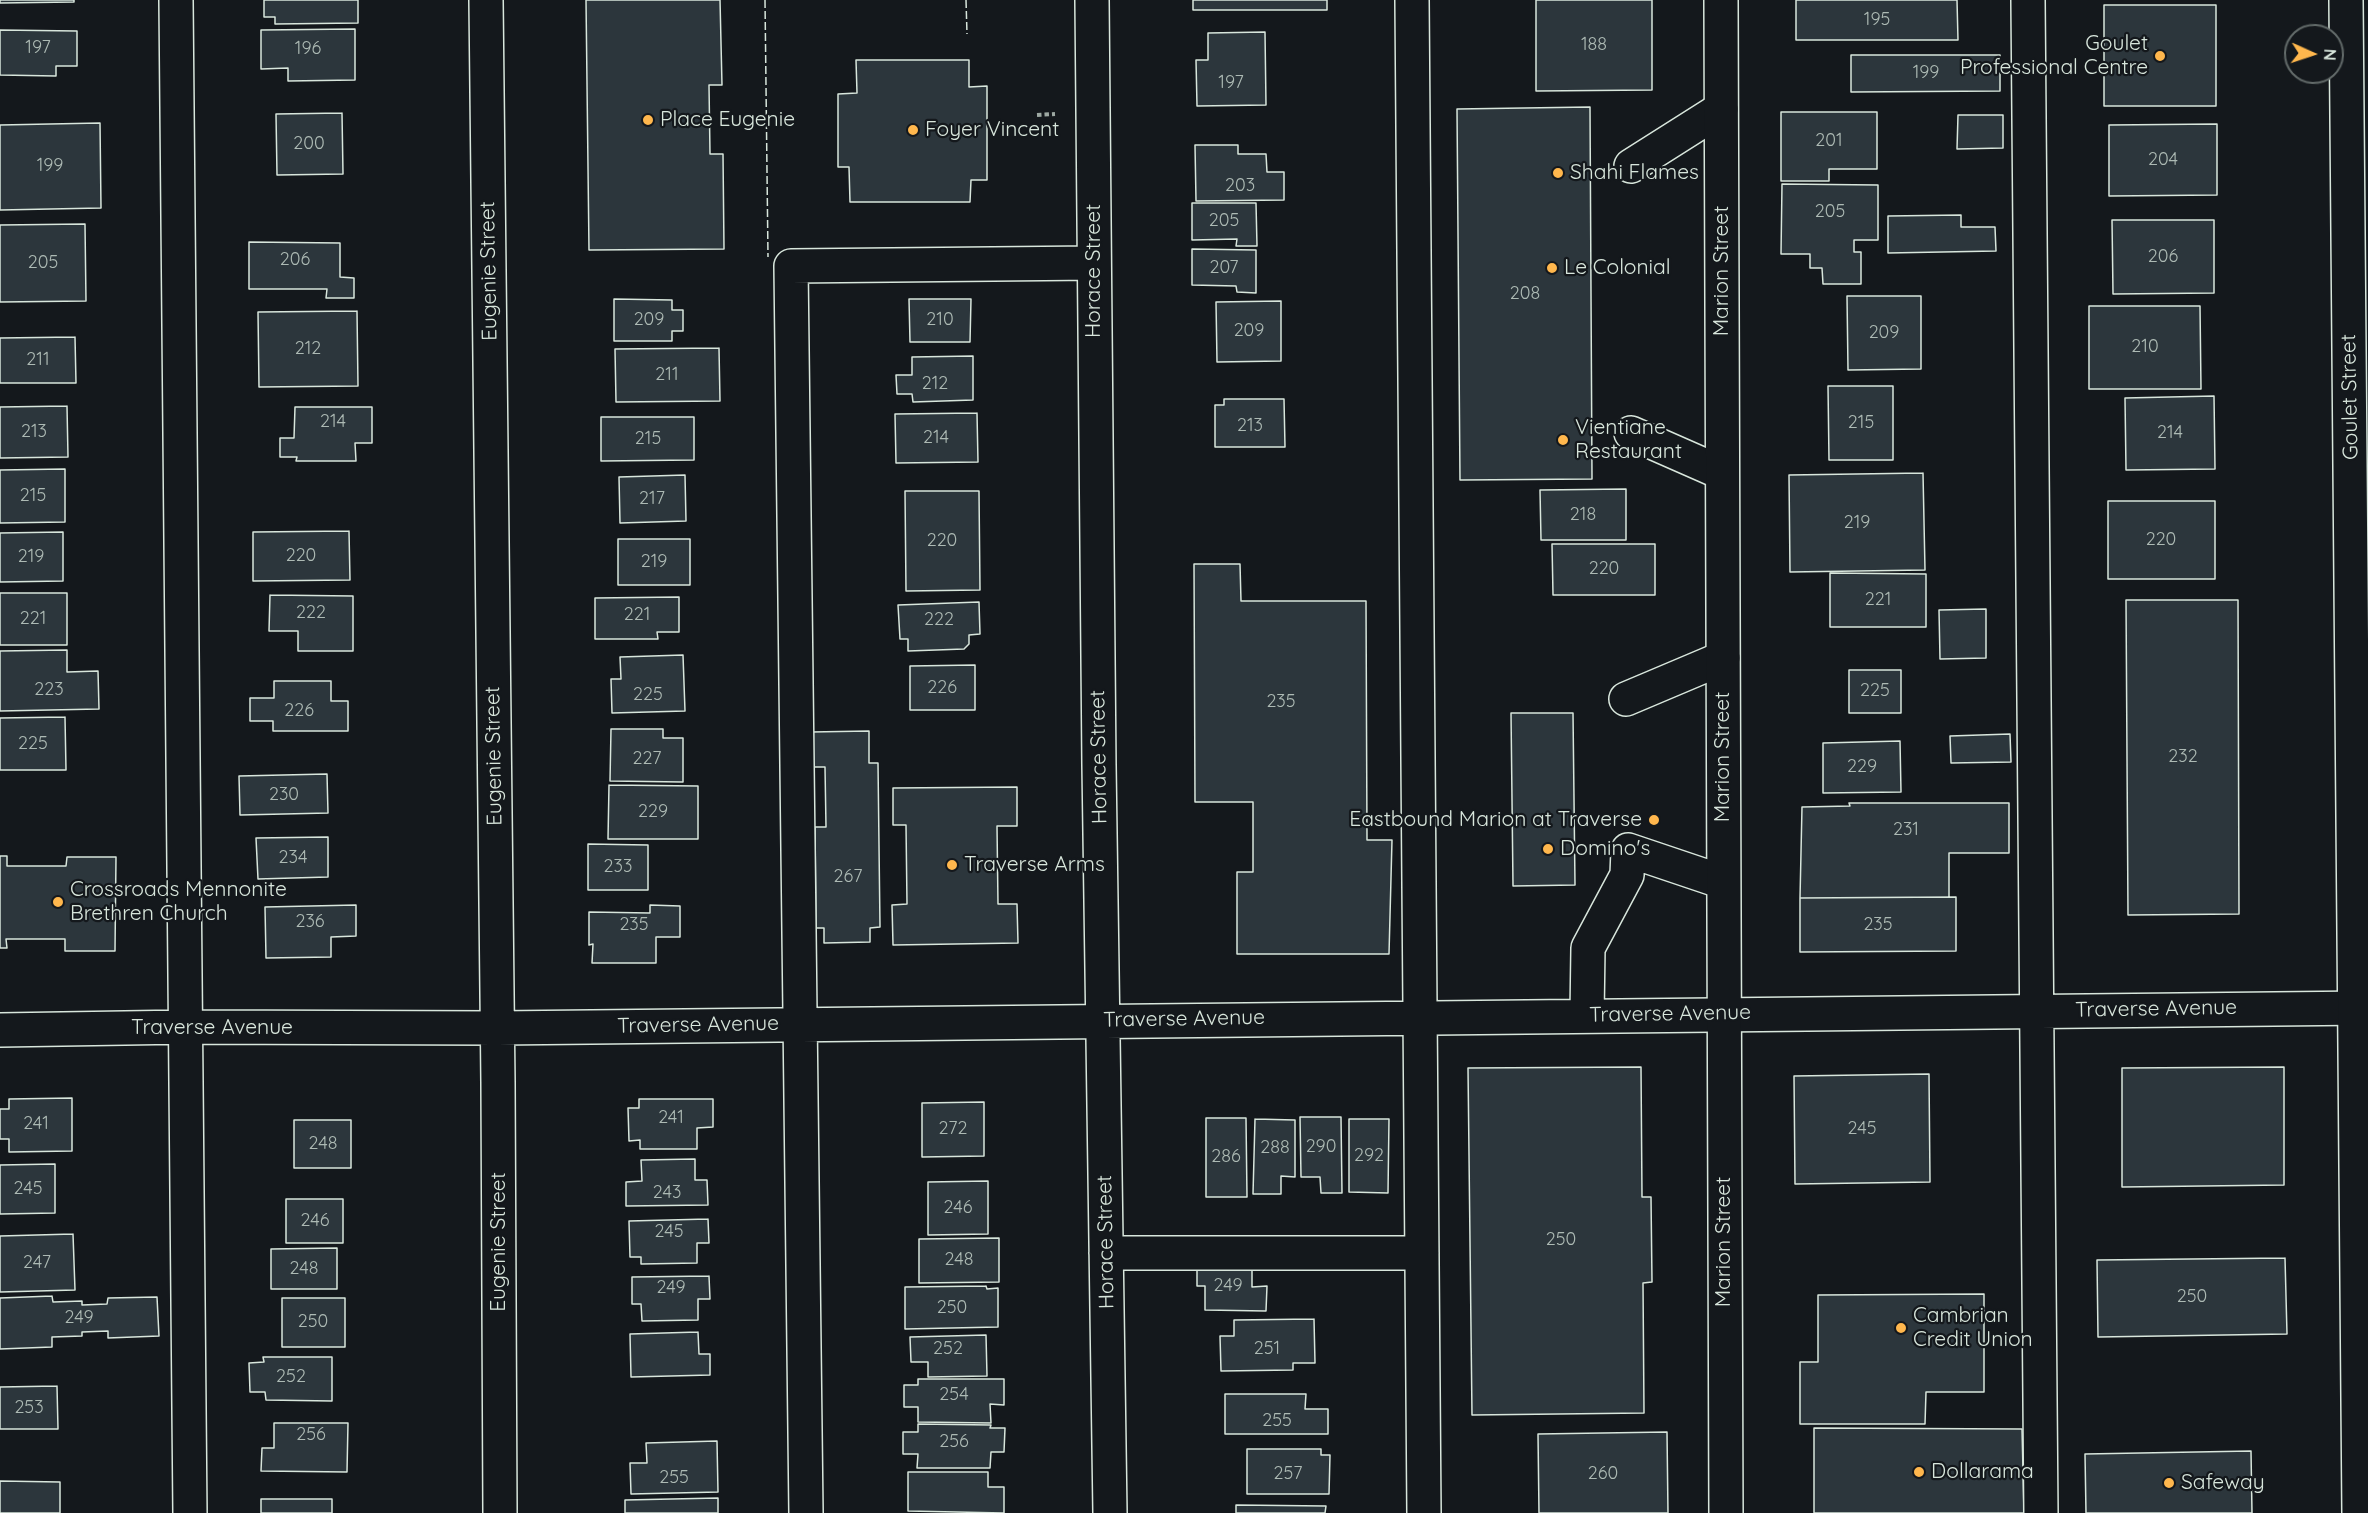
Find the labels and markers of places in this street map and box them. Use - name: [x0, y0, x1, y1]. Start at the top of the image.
- place label: Goulet Professional Centre: [1960, 31, 2148, 81]
- marker: Goulet Professional Centre: [2153, 49, 2167, 63]
- place label: Place Eugenie: [660, 107, 795, 133]
- marker: Place Eugenie: [641, 113, 655, 127]
- place label: Foyer Vincent: [925, 117, 1059, 143]
- marker: Foyer Vincent: [906, 123, 920, 137]
- place label: Shahi Flames: [1570, 160, 1699, 186]
- marker: Shahi Flames: [1551, 166, 1565, 180]
- place label: Le Colonial: [1564, 255, 1671, 281]
- marker: Le Colonial: [1545, 261, 1559, 275]
- place label: Vientiane Restaurant: [1575, 415, 1682, 465]
- marker: Vientiane Restaurant: [1556, 433, 1570, 447]
- place label: Eastbound Marion at Traverse: [1349, 807, 1642, 833]
- marker: Eastbound Marion at Traverse: [1647, 813, 1661, 827]
- place label: Domino's: [1560, 836, 1650, 862]
- marker: Domino's: [1541, 842, 1555, 856]
- place label: Traverse Arms: [964, 852, 1105, 878]
- marker: Traverse Arms: [945, 858, 959, 872]
- place label: Crossroads Mennonite Brethren Church: [70, 877, 287, 927]
- marker: Crossroads Mennonite Brethren Church: [51, 895, 65, 909]
- place label: Cambrian Credit Union: [1913, 1303, 2033, 1353]
- marker: Cambrian Credit Union: [1894, 1321, 1908, 1335]
- place label: Dollarama: [1931, 1459, 2034, 1485]
- marker: Dollarama: [1912, 1465, 1926, 1479]
- place label: Safeway: [2181, 1470, 2265, 1496]
- marker: Safeway: [2162, 1476, 2176, 1490]

